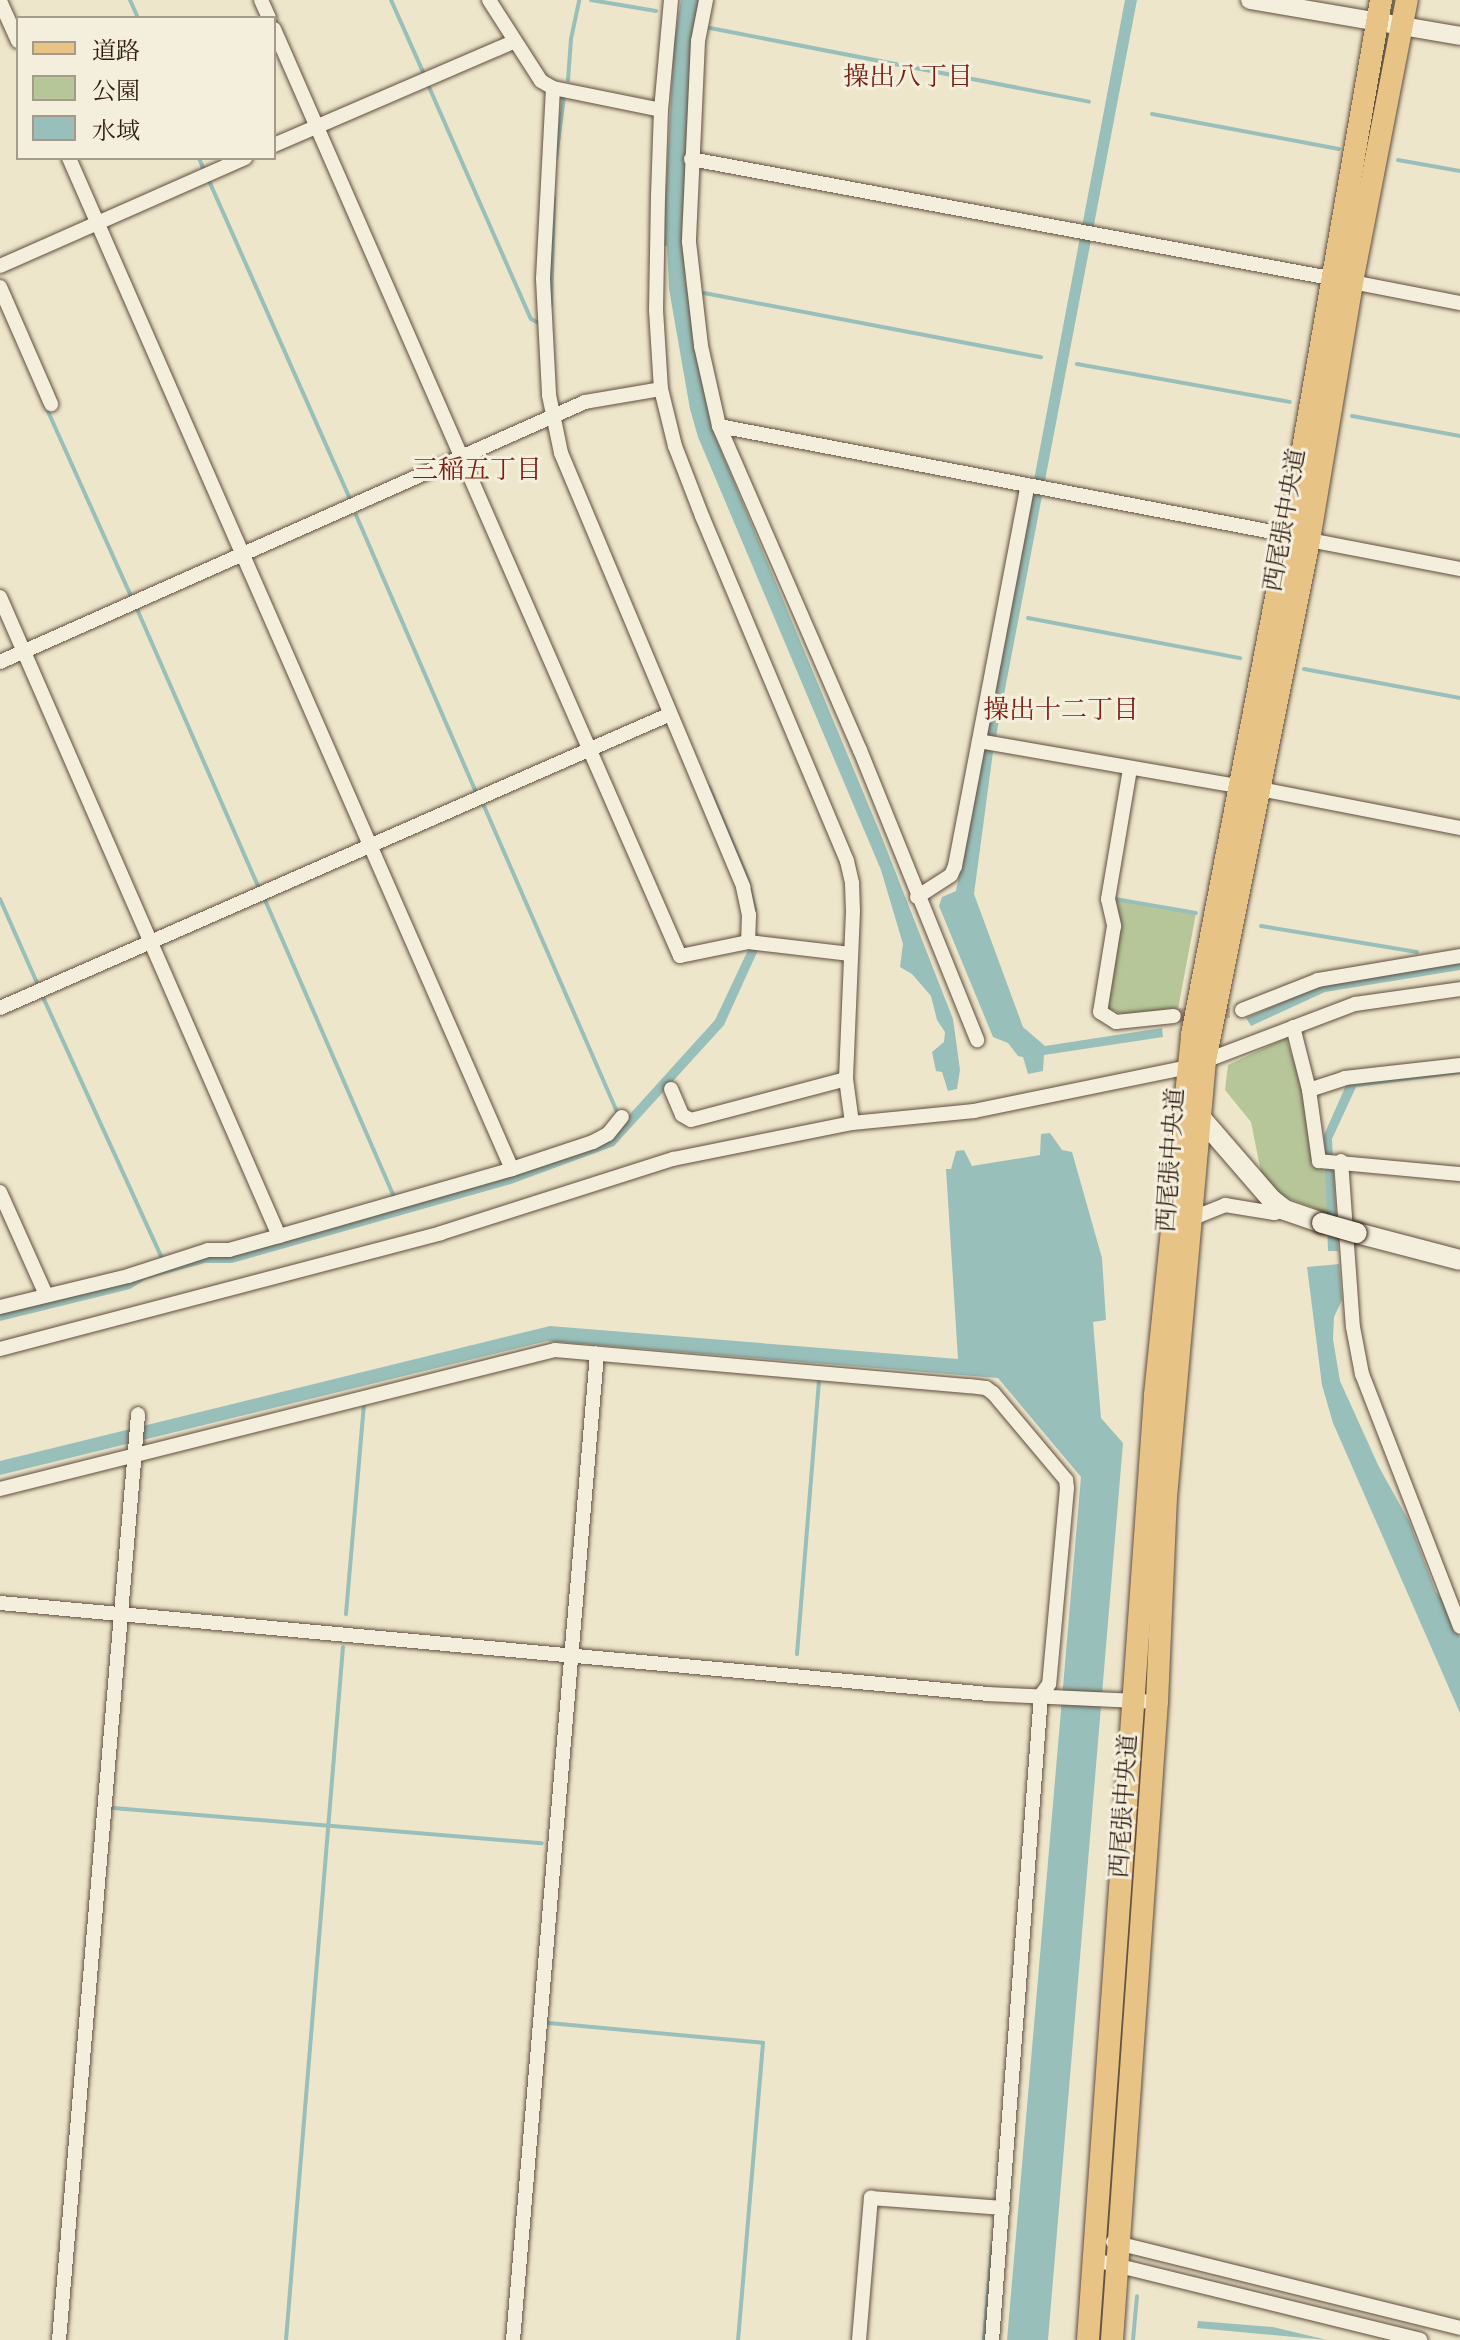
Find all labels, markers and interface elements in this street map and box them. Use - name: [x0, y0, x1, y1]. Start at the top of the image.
- legend: [16, 16, 276, 160]
- text: 道路: [92, 37, 140, 65]
- district label: 操出八丁目: [843, 61, 973, 93]
- text: 公園: [92, 77, 140, 105]
- text: 水域: [92, 117, 140, 145]
- street label: 西尾張中央道: [1258, 447, 1312, 593]
- district label: 三稲五丁目: [412, 454, 542, 486]
- district label: 操出十二丁目: [983, 694, 1139, 726]
- street label: 西尾張中央道: [1152, 1087, 1190, 1233]
- street label: 西尾張中央道: [1105, 1733, 1143, 1879]

